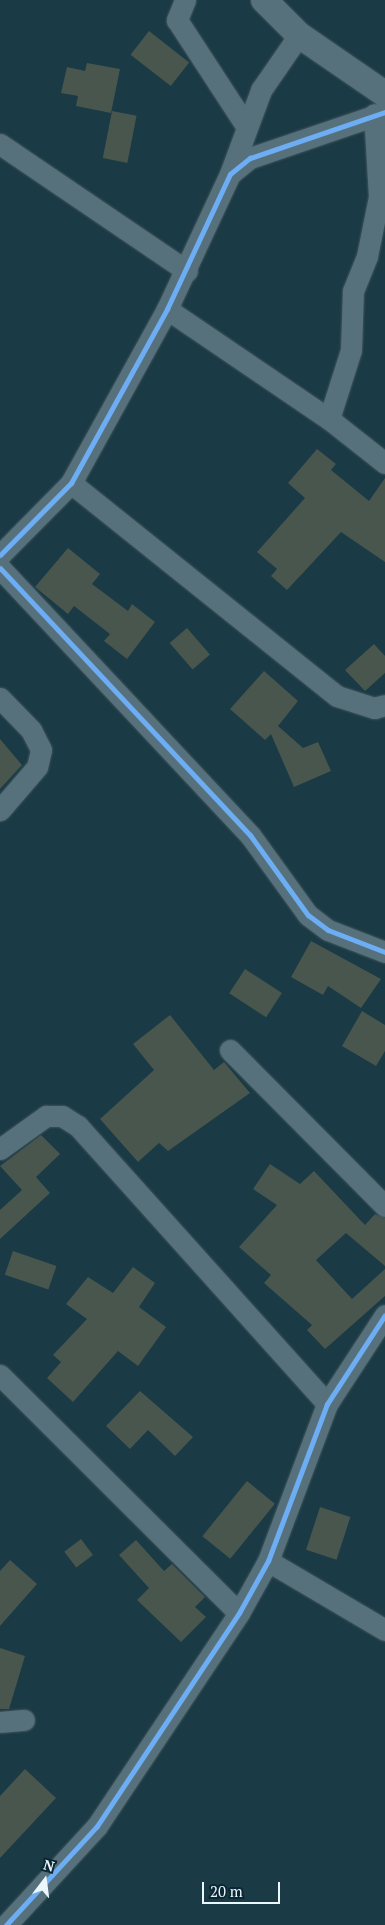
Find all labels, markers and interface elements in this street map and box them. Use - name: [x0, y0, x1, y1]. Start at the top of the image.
- text: N: [41, 1854, 57, 1876]
- north arrow: [20, 1855, 70, 1905]
- scale bar: [205, 1872, 282, 1904]
- text: 20 m: [210, 1881, 243, 1901]

